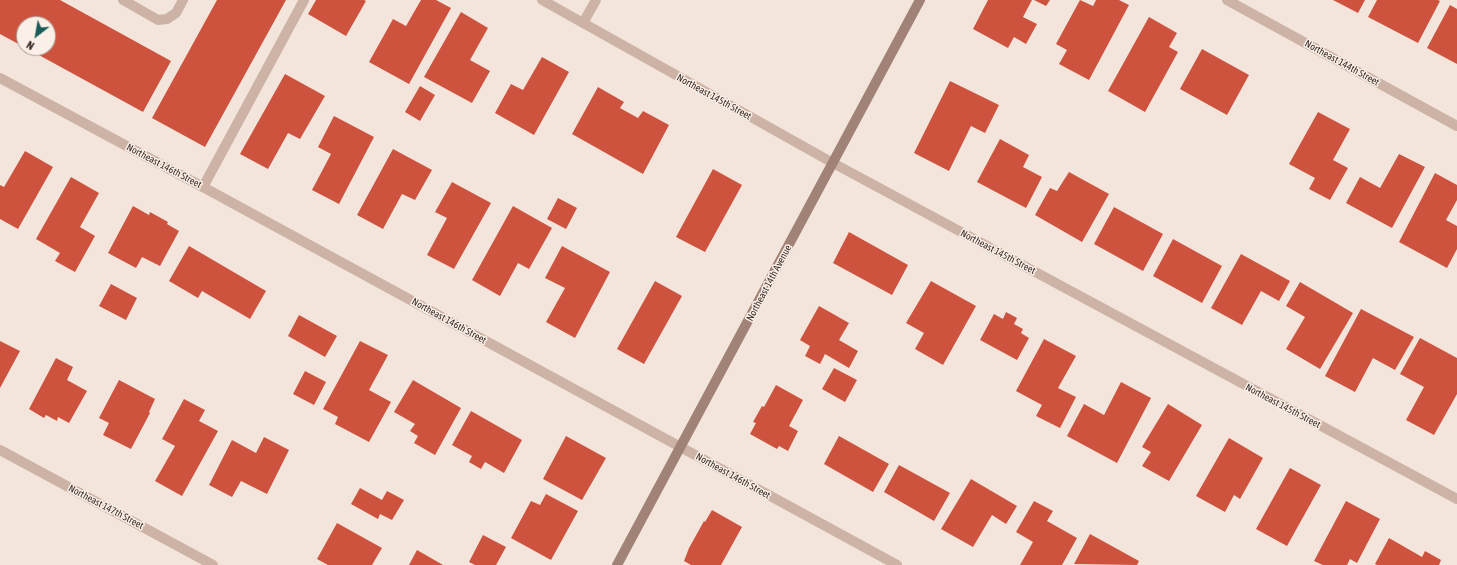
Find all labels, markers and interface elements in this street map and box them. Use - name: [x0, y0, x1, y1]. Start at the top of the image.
- north arrow: [16, 16, 56, 56]
- street label: Northeast 144th Street: [1303, 38, 1381, 88]
- text: N: [24, 39, 36, 52]
- street label: Northeast 145th Street: [675, 72, 753, 122]
- street label: Northeast 146th Street: [124, 141, 204, 191]
- street label: Northeast 145th Street: [958, 227, 1038, 277]
- street label: Northeast 14th Avenue: [744, 243, 794, 323]
- street label: Northeast 146th Street: [410, 296, 488, 346]
- street label: Northeast 145th Street: [1243, 381, 1323, 431]
- street label: Northeast 146th Street: [694, 451, 772, 501]
- street label: Northeast 147th Street: [66, 482, 146, 532]

